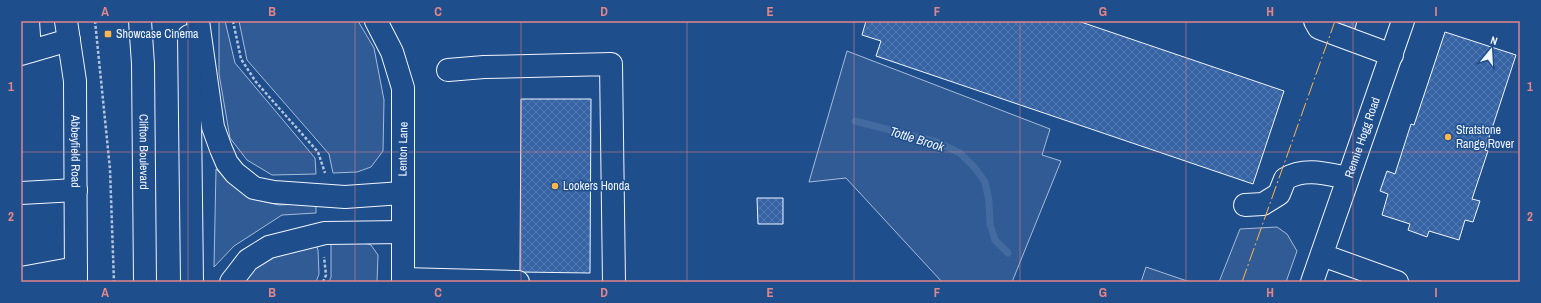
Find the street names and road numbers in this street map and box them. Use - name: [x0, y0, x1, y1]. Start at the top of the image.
- street label: Rennie Hogg Road: [1341, 95, 1384, 180]
- street label: Abbeyfield Road: [67, 114, 84, 188]
- street label: Clifton Boulevard: [135, 114, 152, 190]
- street label: Lenton Lane: [395, 121, 411, 177]

